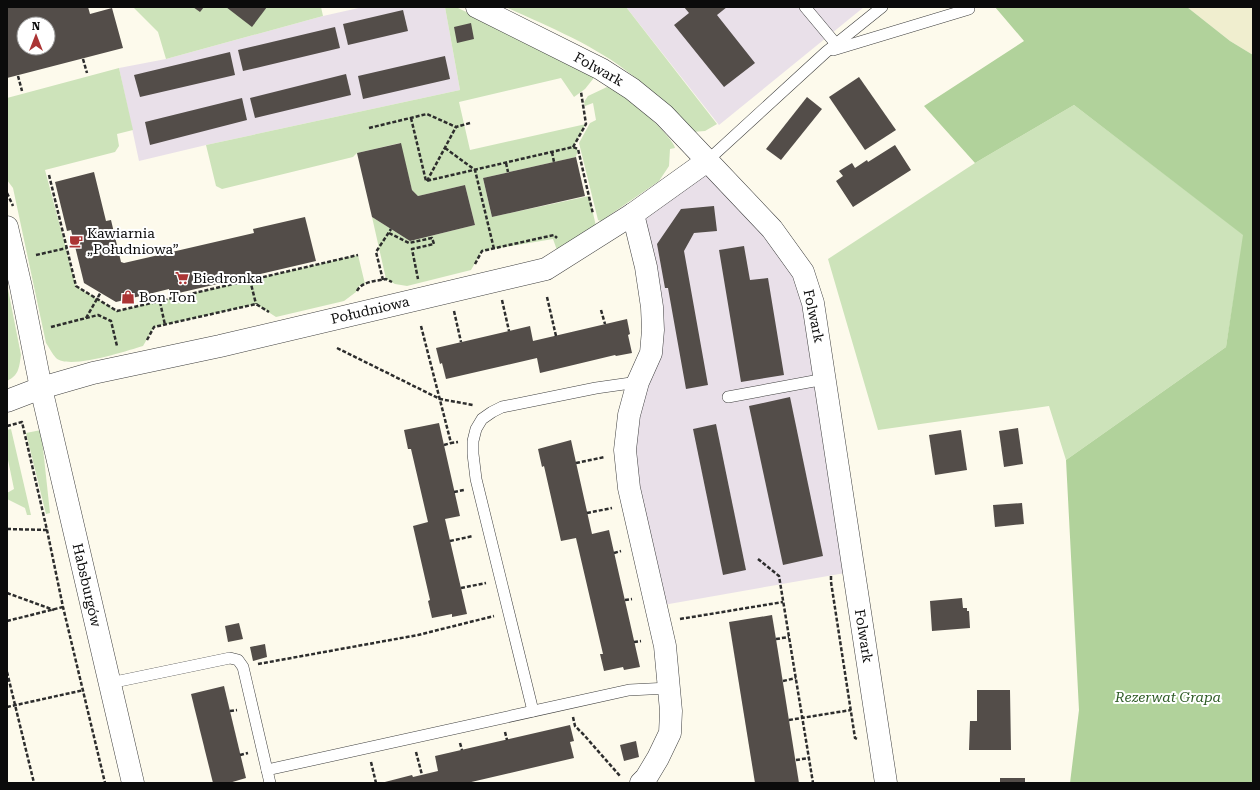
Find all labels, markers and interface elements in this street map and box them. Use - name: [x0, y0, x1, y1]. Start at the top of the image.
- north arrow: [16, 16, 56, 56]
- text: N: [32, 20, 41, 33]
- street label: Folwark: [571, 49, 627, 89]
- place label: Kawiarnia „Południowa”: [87, 225, 179, 257]
- cafe icon: Kawiarnia „Południowa”: [68, 233, 84, 249]
- supermarket icon: Biedronka: [174, 270, 190, 286]
- place label: Biedronka: [193, 270, 263, 286]
- street label: Folwark: [801, 288, 827, 344]
- shop icon: Bon Ton: [120, 289, 136, 305]
- place label: Bon Ton: [139, 289, 196, 305]
- street label: Południowa: [329, 293, 411, 327]
- street label: Habsburgów: [70, 541, 105, 629]
- street label: Folwark: [852, 608, 876, 664]
- park label: Rezerwat Grapa: [1114, 689, 1221, 705]

